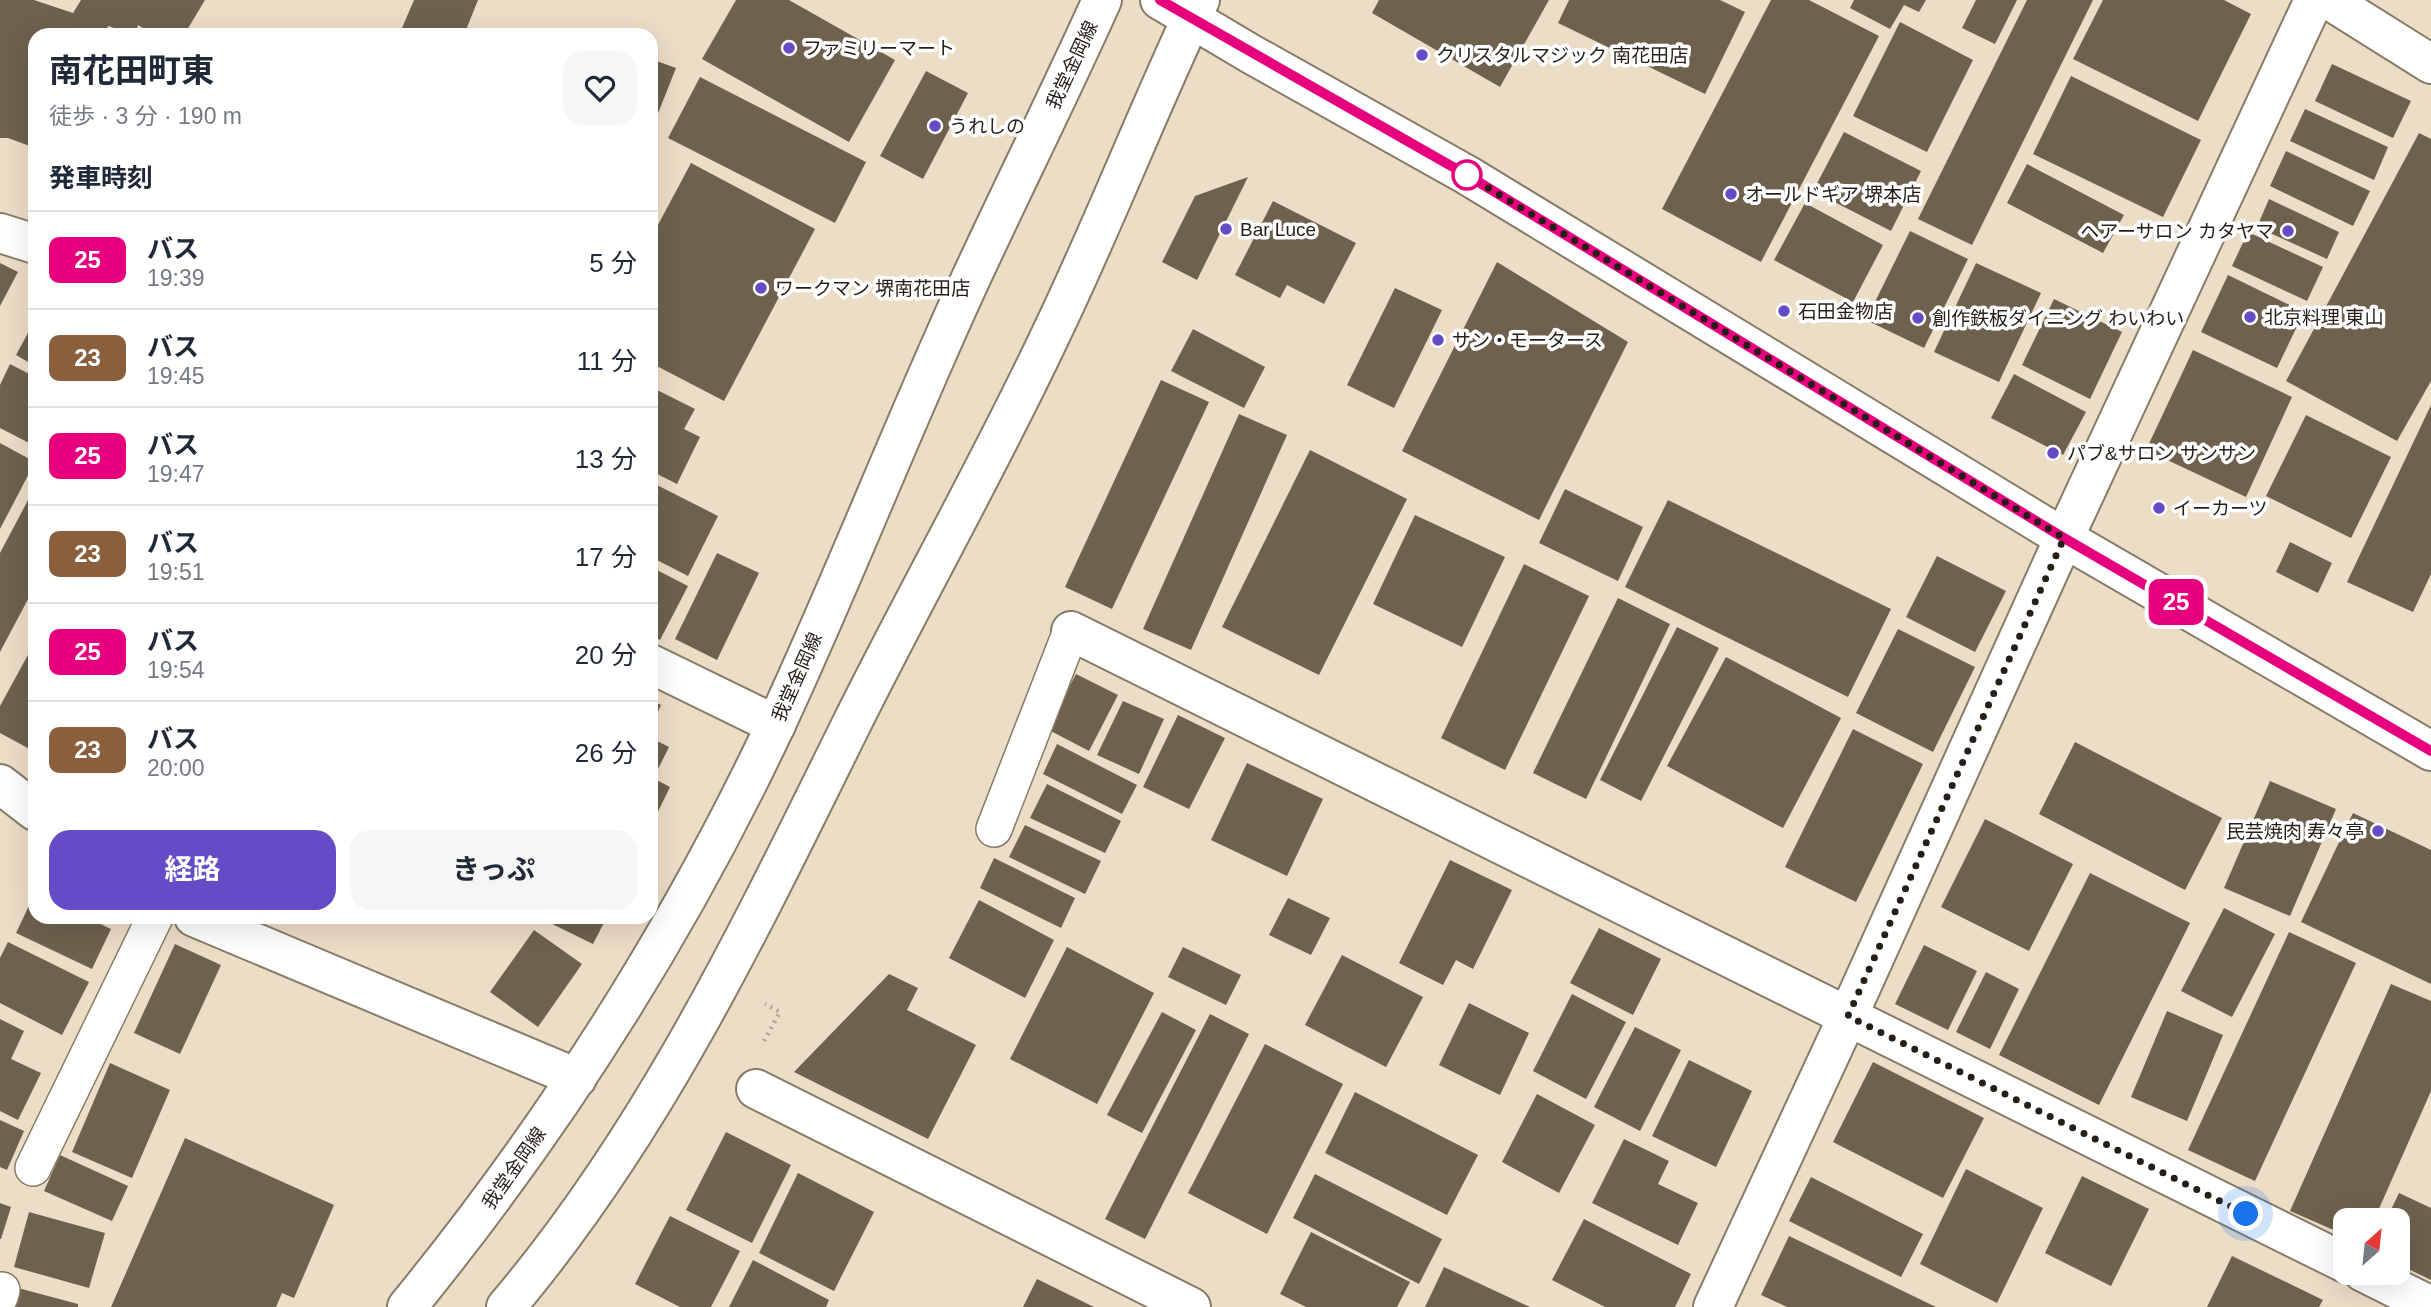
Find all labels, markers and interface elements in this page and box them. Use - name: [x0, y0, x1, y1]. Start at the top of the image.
- street label: 我堂金岡線: [1042, 18, 1102, 112]
- place label: ファミリーマート: [803, 38, 955, 59]
- marker: ファミリーマート: [781, 40, 797, 56]
- place label: クリスタルマジック 南花田店: [1436, 45, 1688, 66]
- marker: クリスタルマジック 南花田店: [1414, 47, 1430, 63]
- button: heart: [563, 51, 637, 125]
- text: 南花田町東: [49, 52, 214, 89]
- text: 徒歩 · 3 分 · 190 m: [49, 103, 242, 129]
- place label: うれしの: [949, 116, 1025, 137]
- marker: うれしの: [927, 118, 943, 134]
- unlabelled marker: [1452, 160, 1482, 190]
- text: 発車時刻: [49, 163, 153, 193]
- place label: オールドギア 堺本店: [1745, 184, 1921, 205]
- marker: オールドギア 堺本店: [1723, 186, 1739, 202]
- place label: Bar Luce: [1240, 219, 1316, 240]
- marker: Bar Luce: [1218, 221, 1234, 237]
- place label: ヘアーサロン カタヤマ: [2080, 221, 2274, 242]
- marker: ヘアーサロン カタヤマ: [2280, 223, 2296, 239]
- text: バス: [147, 234, 199, 264]
- text: 25: [74, 246, 101, 273]
- text: 5 分: [589, 248, 637, 278]
- text: 19:39: [147, 265, 205, 291]
- place label: ワークマン 堺南花田店: [775, 278, 970, 299]
- marker: ワークマン 堺南花田店: [753, 280, 769, 296]
- place label: 石田金物店: [1798, 301, 1893, 322]
- marker: 石田金物店: [1776, 303, 1792, 319]
- place label: 北京料理 東山: [2264, 307, 2383, 328]
- place label: 創作鉄板ダイニング わいわい: [1932, 308, 2184, 329]
- marker: 北京料理 東山: [2242, 309, 2258, 325]
- marker: 創作鉄板ダイニング わいわい: [1910, 310, 1926, 326]
- place label: サン・モータース: [1452, 330, 1603, 351]
- text: バス: [147, 332, 199, 362]
- marker: サン・モータース: [1430, 332, 1446, 348]
- text: 23: [74, 344, 101, 371]
- text: 11 分: [577, 346, 637, 376]
- text: 19:45: [147, 363, 205, 389]
- text: バス: [147, 430, 199, 460]
- text: 25: [74, 442, 101, 469]
- place label: パブ&サロン サンサン: [2067, 443, 2256, 464]
- text: 13 分: [575, 444, 637, 474]
- marker: パブ&サロン サンサン: [2045, 445, 2061, 461]
- text: 19:47: [147, 461, 205, 487]
- place label: イーカーツ: [2173, 498, 2268, 519]
- marker: イーカーツ: [2151, 500, 2167, 516]
- text: バス: [147, 528, 199, 558]
- text: 23: [74, 540, 101, 567]
- text: 17 分: [575, 542, 637, 572]
- text: 19:51: [147, 559, 205, 585]
- line badge: 25: [2144, 579, 2208, 625]
- text: 25: [2163, 588, 2189, 615]
- text: バス: [147, 626, 199, 656]
- street label: 我堂金岡線: [768, 629, 826, 725]
- text: 25: [74, 638, 101, 665]
- text: 20 分: [575, 640, 637, 670]
- text: 19:54: [147, 657, 205, 683]
- text: バス: [147, 724, 199, 754]
- text: 23: [74, 736, 101, 763]
- text: 26 分: [575, 738, 637, 768]
- text: 20:00: [147, 755, 205, 781]
- place label: 民芸焼肉 寿々亭: [2226, 821, 2364, 842]
- marker: 民芸焼肉 寿々亭: [2370, 823, 2386, 839]
- button: 経路: [49, 830, 336, 910]
- button: きっぷ: [350, 830, 637, 910]
- street label: 我堂金岡線: [478, 1123, 550, 1213]
- your location: [2228, 1196, 2263, 1231]
- north arrow: [2333, 1208, 2410, 1284]
- map controls: [2333, 1208, 2410, 1285]

